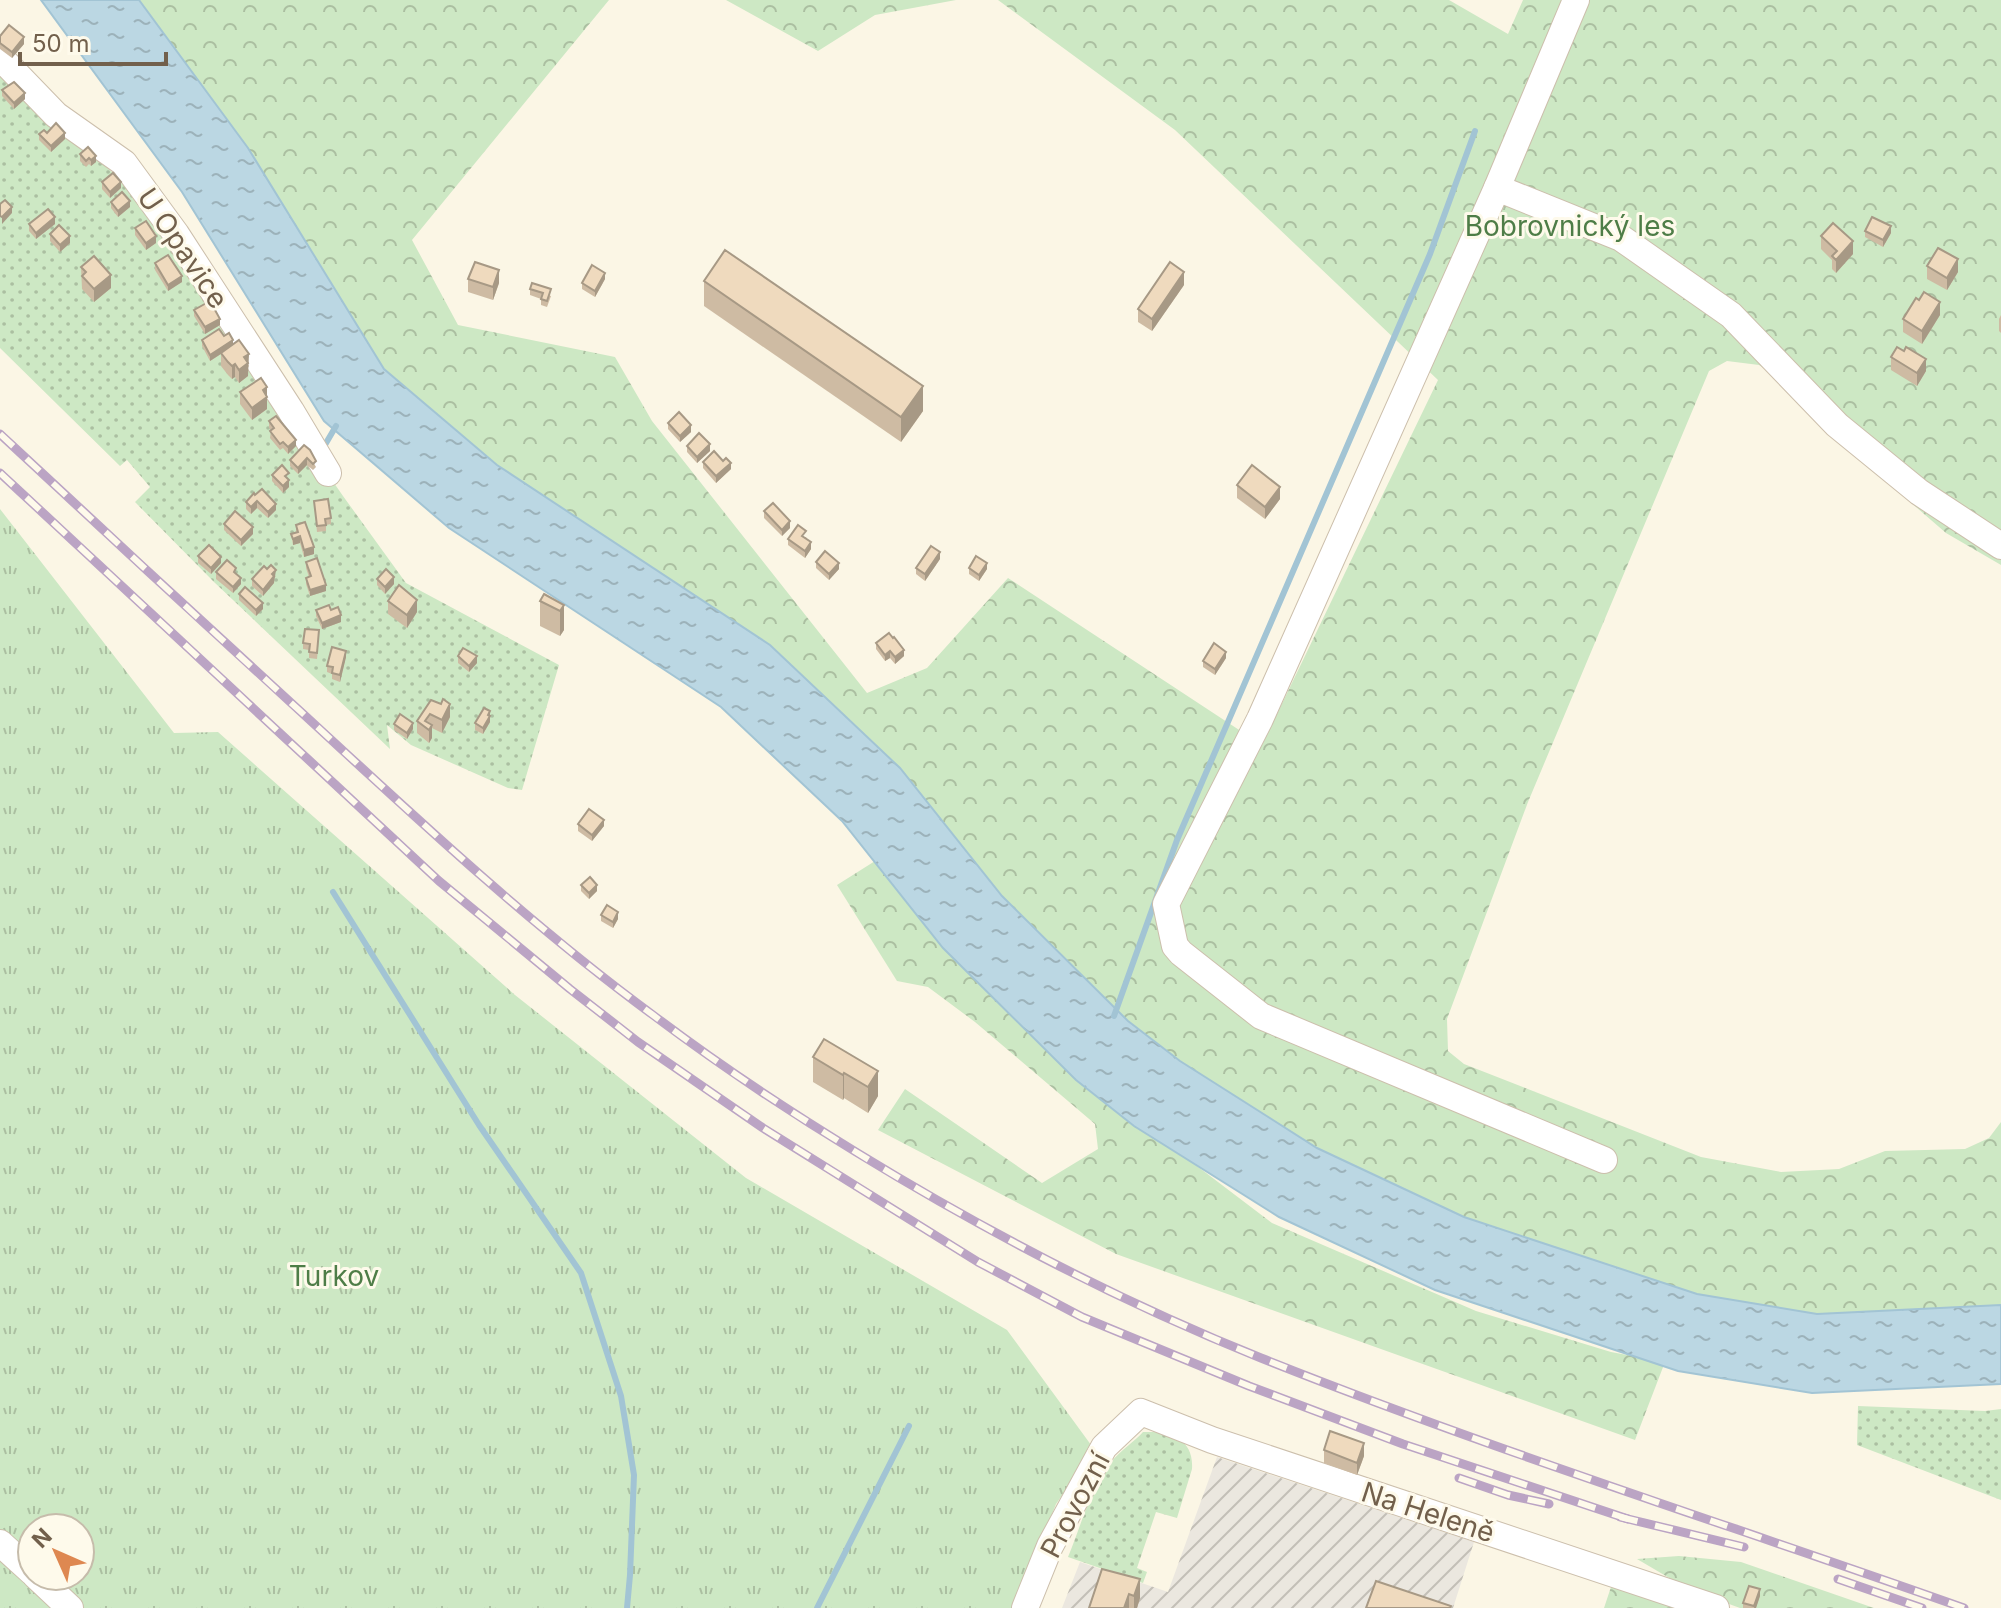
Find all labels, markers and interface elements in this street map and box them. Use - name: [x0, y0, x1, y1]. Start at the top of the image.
- scale bar: [20, 16, 166, 66]
- text: 50 m: [32, 29, 90, 58]
- street label: U Opavice: [130, 181, 236, 315]
- park label: Bobrovnický les: [1465, 209, 1675, 243]
- park label: Turkov: [289, 1259, 379, 1293]
- street label: Provozní: [1033, 1446, 1117, 1564]
- street label: Na Heleně: [1357, 1475, 1499, 1549]
- north arrow: [16, 1512, 96, 1592]
- text: N: [27, 1523, 57, 1553]

